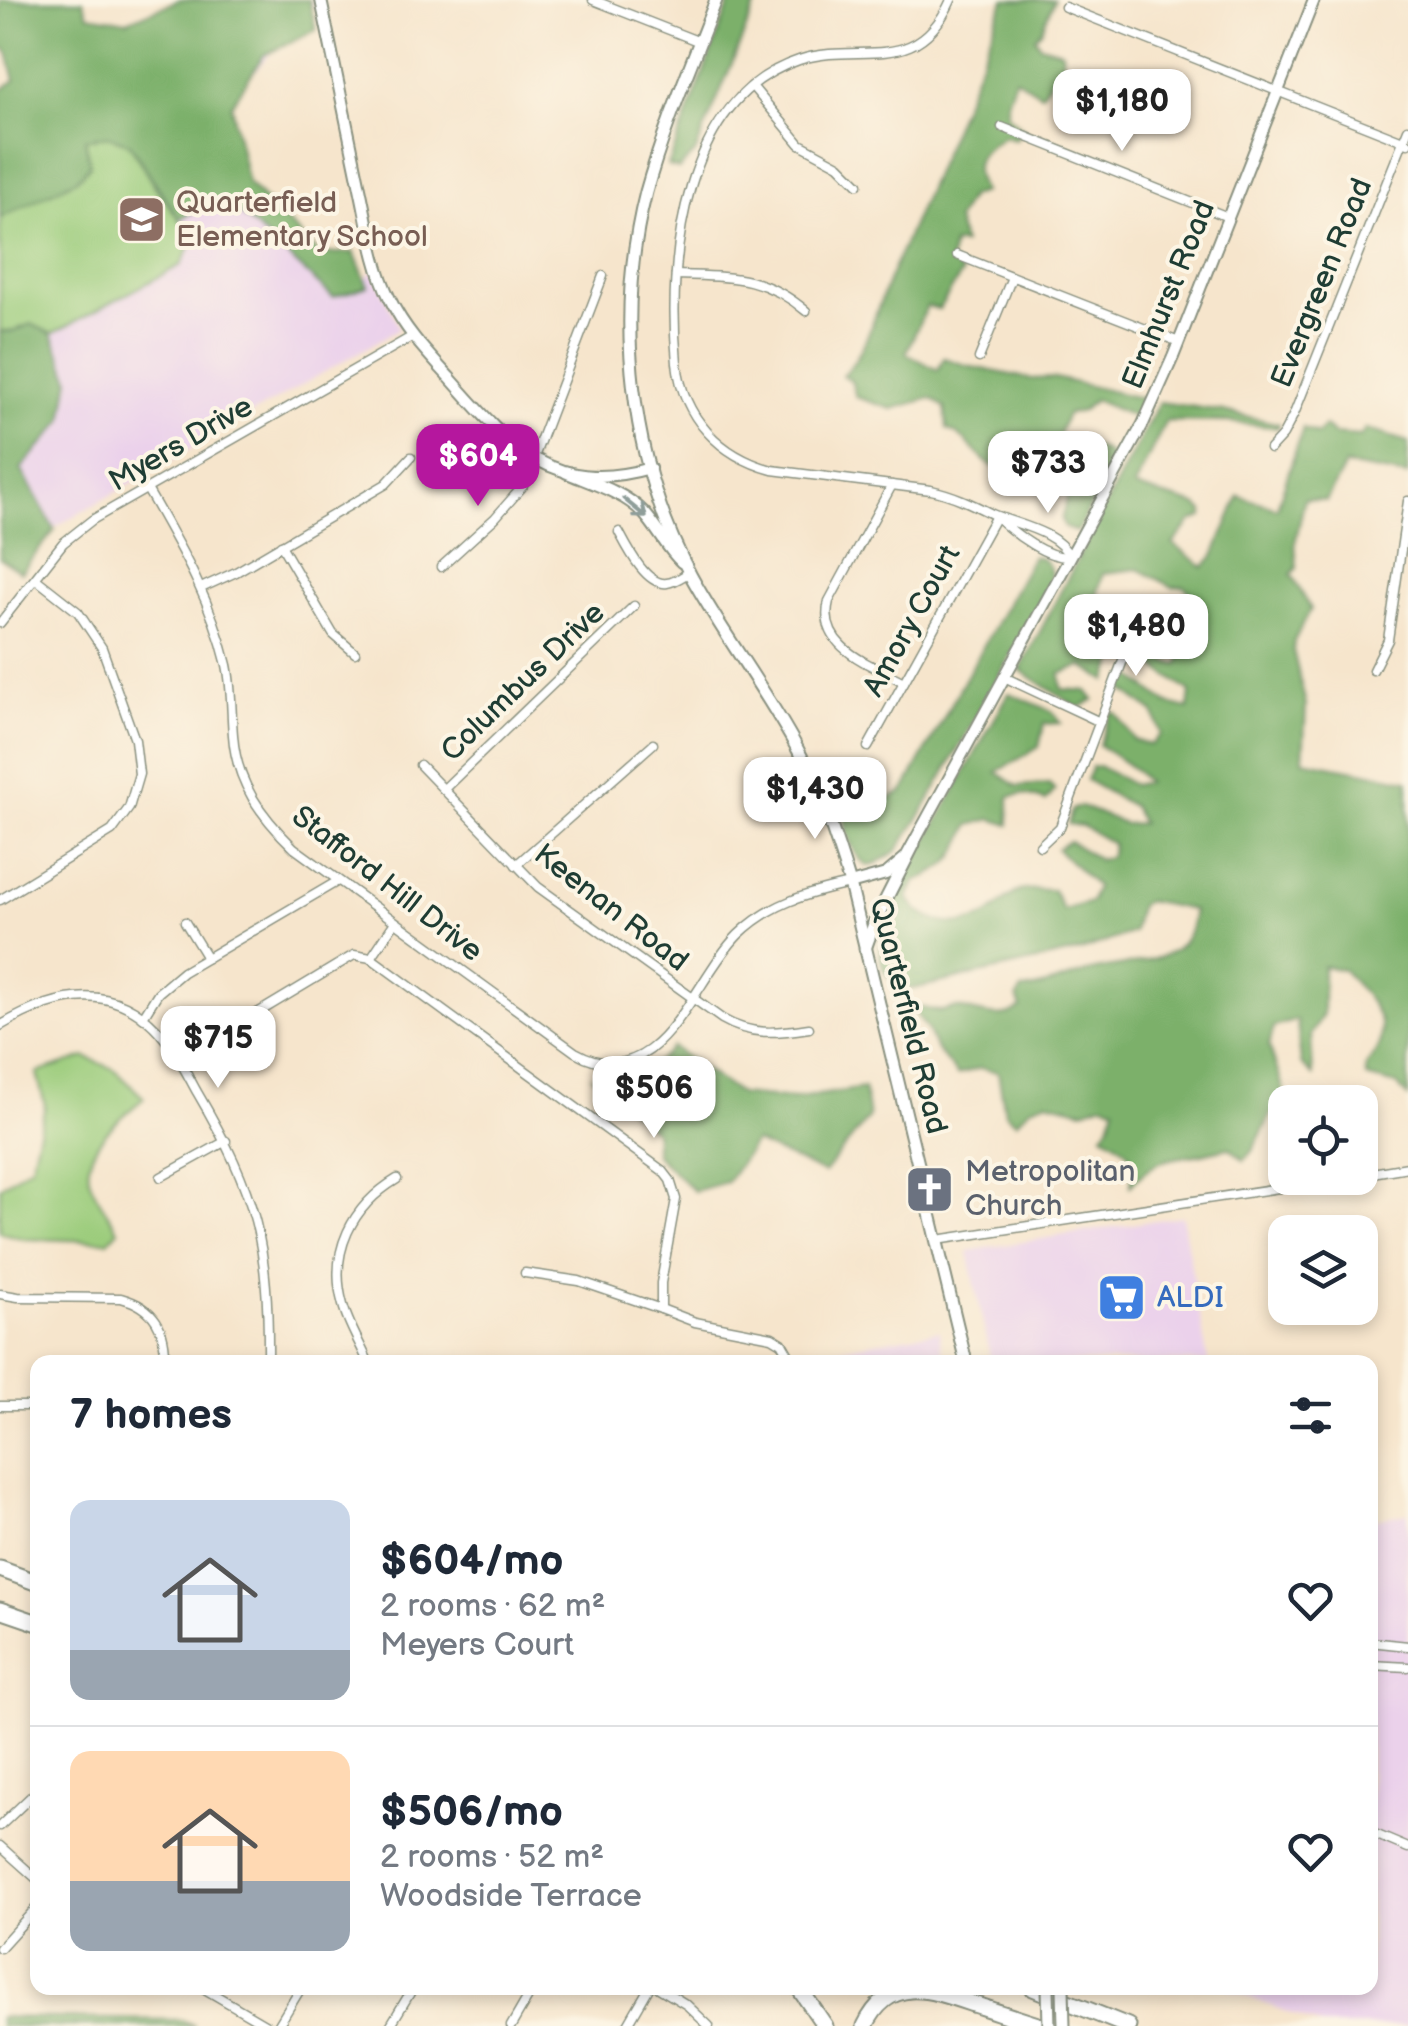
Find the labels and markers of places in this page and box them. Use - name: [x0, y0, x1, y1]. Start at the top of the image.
- pin: $1,180: [1041, 69, 1203, 154]
- place label: Quarterfield Elementary School: [176, 185, 428, 255]
- school or university icon: Quarterfield Elementary School: [115, 194, 167, 246]
- pin: $604: [419, 424, 537, 509]
- pin: $733: [989, 431, 1107, 516]
- pin: $1,480: [1055, 594, 1217, 679]
- pin: $1,430: [734, 757, 896, 842]
- pin: $715: [159, 1006, 277, 1091]
- pin: $506: [595, 1056, 713, 1141]
- place label: Metropolitan Church: [965, 1154, 1136, 1224]
- church icon: Metropolitan Church: [904, 1163, 956, 1215]
- supermarket icon: ALDI: [1096, 1272, 1148, 1324]
- place label: ALDI: [1157, 1280, 1224, 1316]

